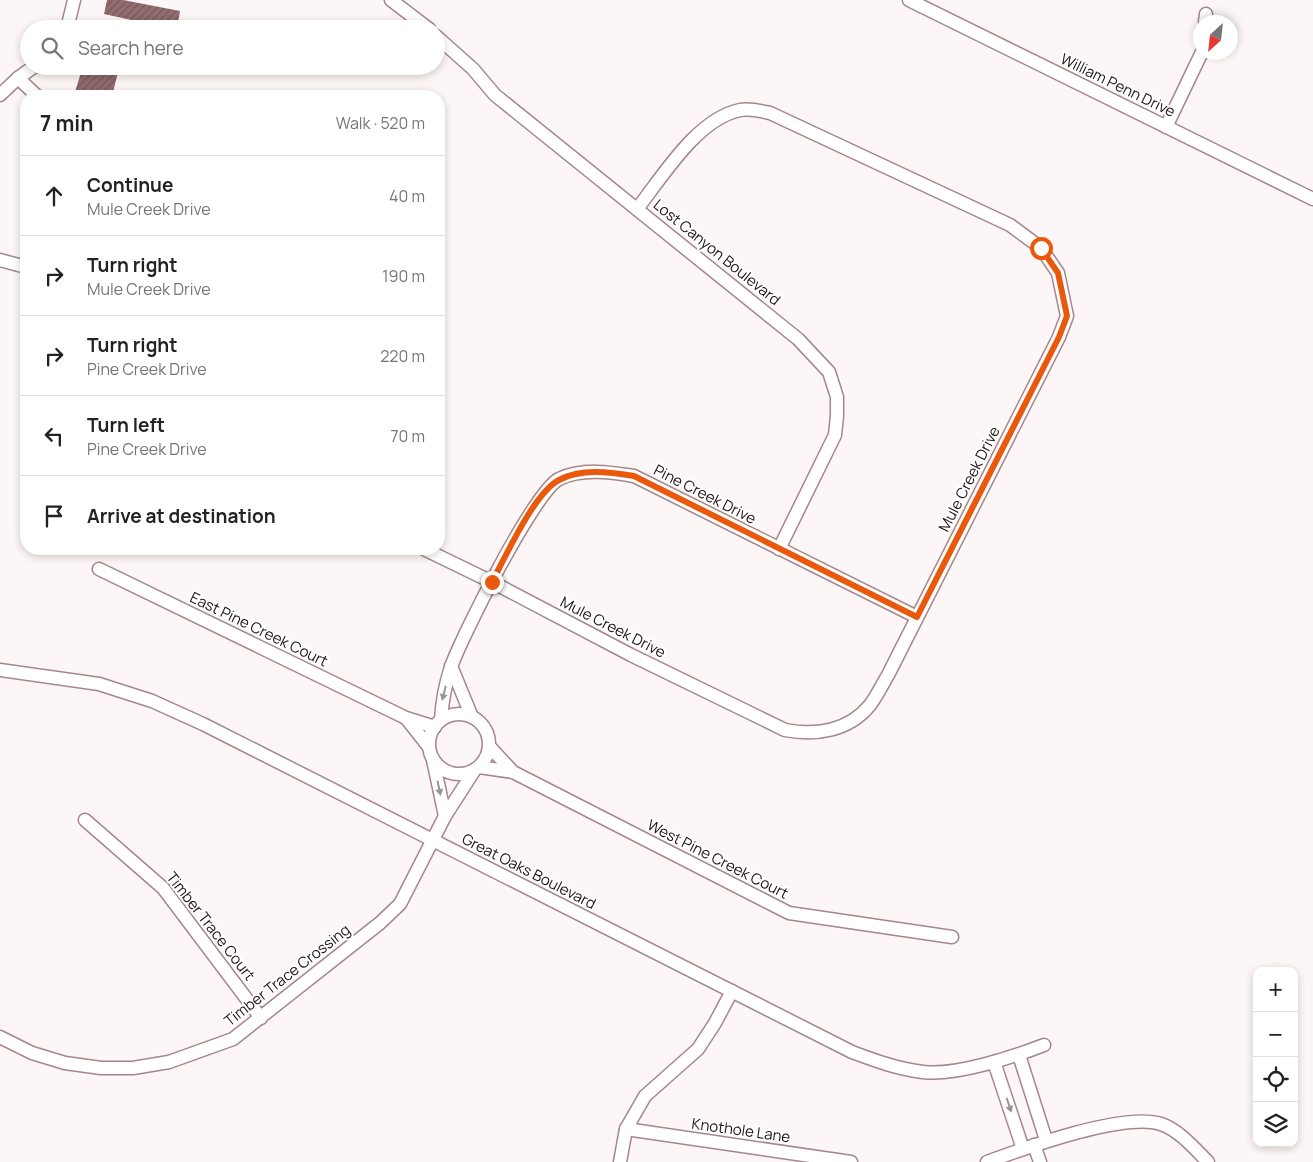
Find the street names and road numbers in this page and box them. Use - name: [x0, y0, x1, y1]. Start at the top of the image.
- street label: William Penn Drive: [1057, 48, 1179, 122]
- street label: Lost Canyon Boulevard: [649, 194, 785, 310]
- street label: Mule Creek Drive: [933, 422, 1005, 535]
- street label: Pine Creek Drive: [650, 459, 760, 529]
- street label: East Pine Creek Court: [187, 586, 331, 672]
- street label: Mule Creek Drive: [557, 591, 670, 663]
- street label: West Pine Creek Court: [644, 814, 792, 904]
- street label: Great Oaks Boulevard: [458, 828, 600, 914]
- street label: Timber Trace Court: [162, 867, 260, 985]
- street label: Timber Trace Crossing: [220, 919, 354, 1031]
- street label: Knothole Lane: [690, 1113, 792, 1147]

